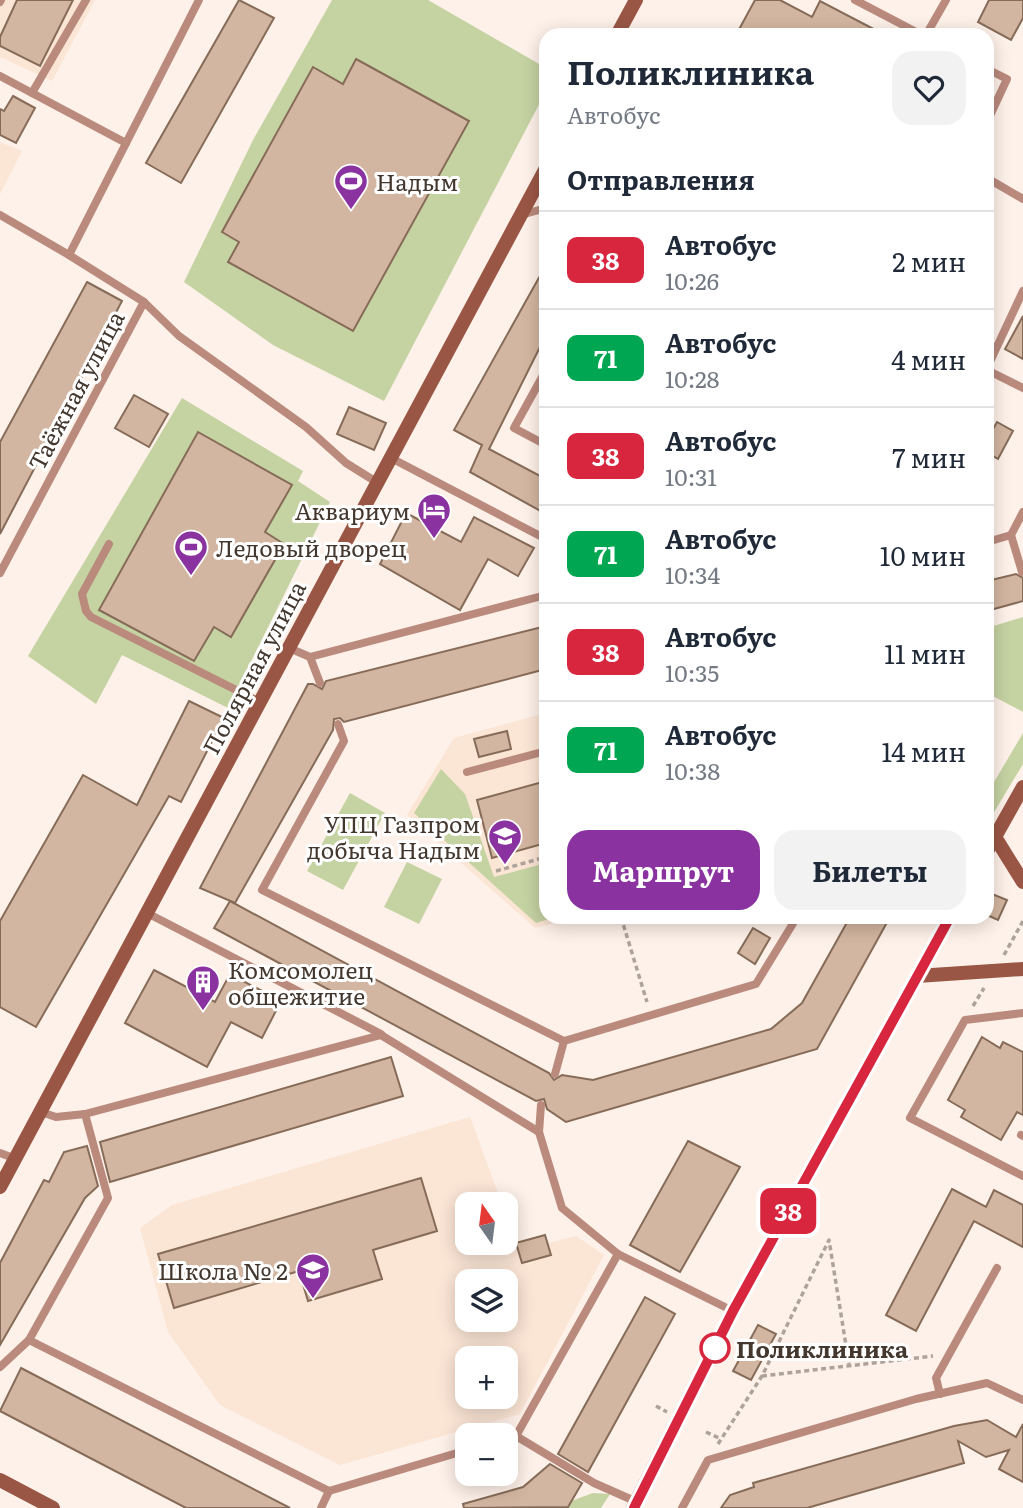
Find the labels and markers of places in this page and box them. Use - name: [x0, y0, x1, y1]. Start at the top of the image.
- sports icon: Надым: [332, 162, 370, 211]
- place label: Надым: [376, 164, 458, 198]
- hotel icon: Аквариум: [415, 491, 453, 540]
- place label: Аквариум: [295, 493, 410, 527]
- sports icon: Ледовый дворец: [172, 528, 210, 577]
- place label: Ледовый дворец: [216, 530, 407, 564]
- place label: УПЦ Газпром добыча Надым: [307, 806, 480, 866]
- school or university icon: УПЦ Газпром добыча Надым: [486, 817, 524, 866]
- place label: Комсомолец общежитие: [228, 952, 373, 1012]
- building icon: Комсомолец общежитие: [184, 963, 222, 1012]
- school or university icon: Школа № 2: [294, 1251, 332, 1300]
- place label: Школа № 2: [158, 1253, 288, 1287]
- place label: Поликлиника: [736, 1331, 909, 1365]
- marker: Поликлиника: [700, 1333, 730, 1363]

